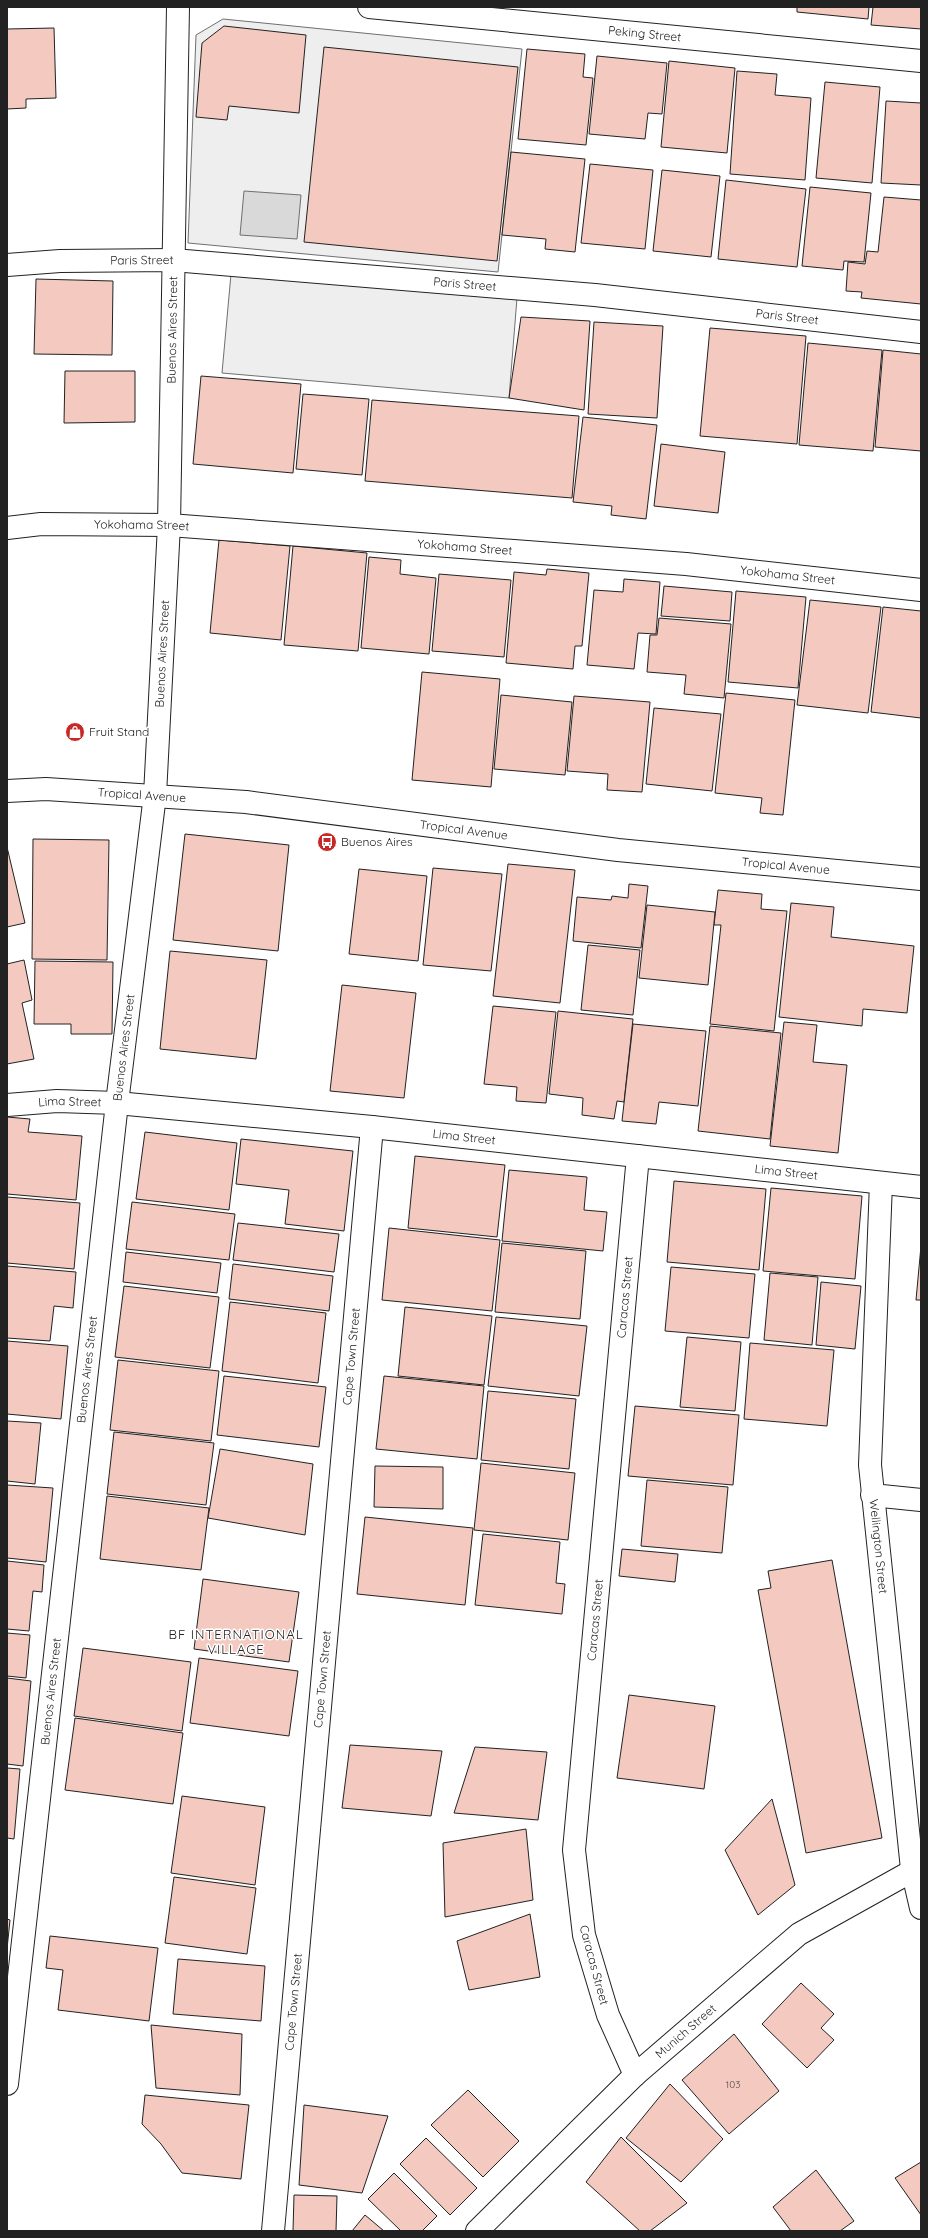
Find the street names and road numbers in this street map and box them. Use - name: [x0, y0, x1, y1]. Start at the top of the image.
- street label: Peking Street: [607, 22, 682, 45]
- street label: Paris Street: [110, 252, 174, 268]
- street label: Paris Street: [433, 274, 497, 294]
- street label: Buenos Aires Street: [163, 276, 180, 384]
- street label: Paris Street: [755, 305, 820, 327]
- street label: Yokohama Street: [94, 516, 190, 534]
- street label: Yokohama Street: [417, 536, 513, 558]
- street label: Yokohama Street: [740, 562, 836, 587]
- street label: Buenos Aires Street: [152, 599, 172, 708]
- street label: Tropical Avenue: [97, 784, 187, 805]
- street label: Tropical Avenue: [419, 816, 509, 843]
- street label: Tropical Avenue: [741, 854, 831, 877]
- street label: Buenos Aires Street: [109, 993, 137, 1102]
- street label: Lima Street: [38, 1093, 102, 1109]
- street label: Lima Street: [432, 1126, 496, 1147]
- street label: Lima Street: [754, 1161, 819, 1183]
- street label: Caracas Street: [613, 1256, 636, 1339]
- street label: Cape Town Street: [339, 1307, 363, 1406]
- street label: Buenos Aires Street: [73, 1315, 100, 1424]
- street label: Wellington Street: [867, 1498, 891, 1594]
- street label: Caracas Street: [583, 1578, 606, 1661]
- street label: Cape Town Street: [310, 1630, 334, 1728]
- street label: Buenos Aires Street: [37, 1637, 64, 1746]
- street label: Caracas Street: [577, 1923, 612, 2006]
- street label: Cape Town Street: [281, 1953, 305, 2051]
- street label: Munich Street: [652, 2001, 719, 2061]

